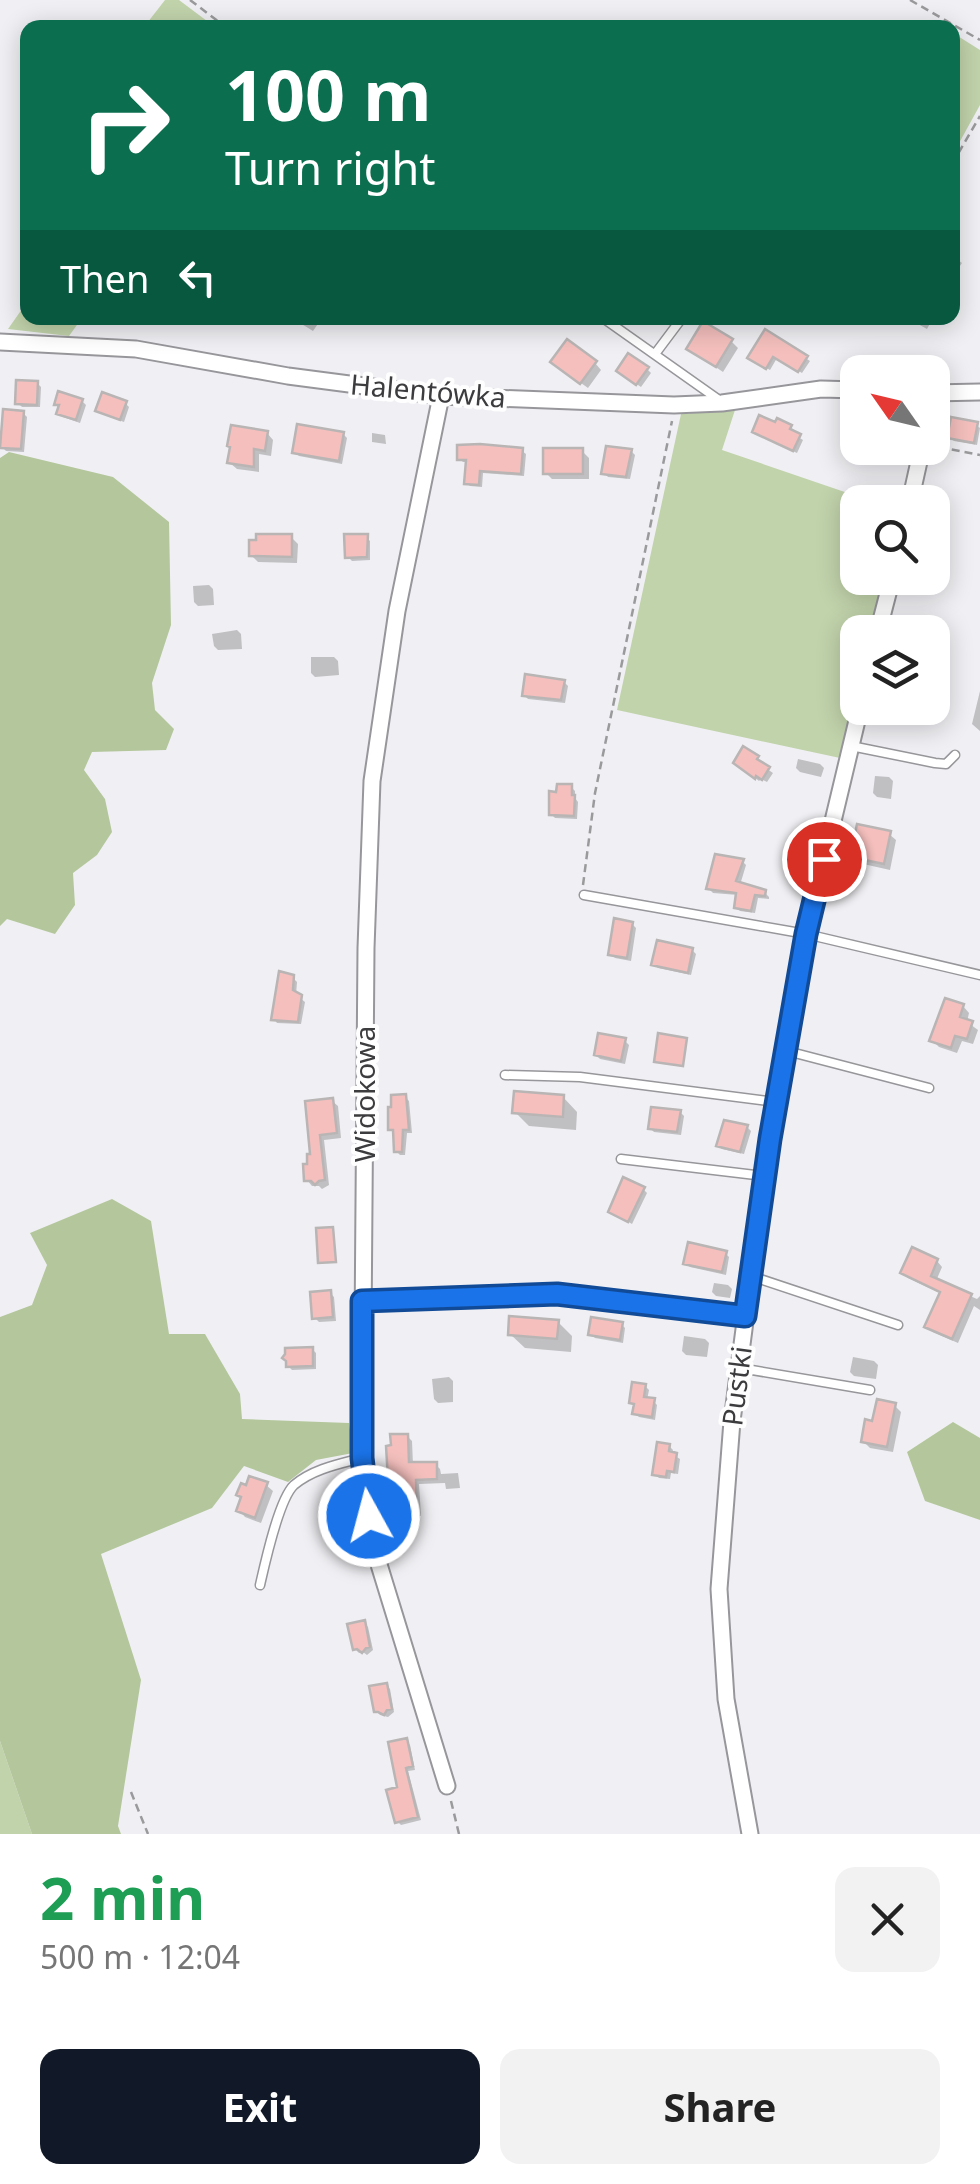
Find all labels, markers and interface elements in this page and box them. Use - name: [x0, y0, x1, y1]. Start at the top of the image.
- text: 100 m: [225, 46, 432, 142]
- icon: right: [60, 60, 190, 190]
- text: Turn right: [225, 137, 436, 198]
- icon: left: [170, 250, 225, 305]
- text: Then: [60, 252, 150, 304]
- north arrow: [840, 355, 950, 465]
- map controls: [840, 355, 950, 725]
- street label: Halentówka: [349, 364, 507, 416]
- button: search: [840, 485, 950, 595]
- button: layers: [840, 615, 950, 725]
- pin: [782, 817, 867, 902]
- icon: arrive: [797, 832, 852, 887]
- street label: Widokowa: [345, 1026, 383, 1162]
- street label: Pustki: [712, 1344, 760, 1428]
- position arrow: [317, 1464, 421, 1568]
- text: 2 min: [40, 1856, 205, 1938]
- button: close: [835, 1867, 940, 1972]
- text: 500 m · 12:04: [40, 1935, 240, 1978]
- button: Exit: [40, 2049, 480, 2164]
- button: Share: [500, 2049, 940, 2164]

